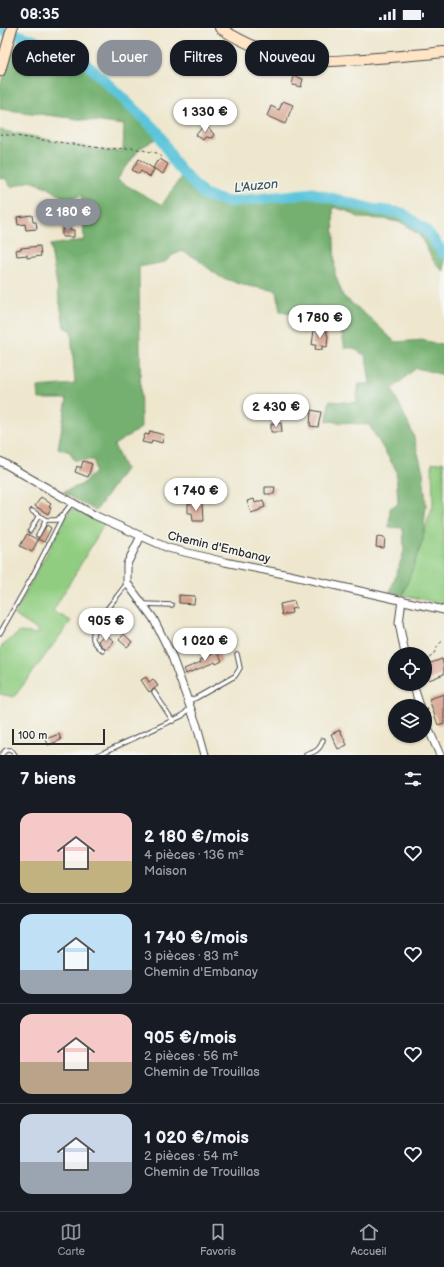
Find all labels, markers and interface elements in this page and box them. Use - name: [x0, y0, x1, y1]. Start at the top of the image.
- text: 08:35: [20, 5, 59, 24]
- chip: Acheter: [12, 40, 89, 76]
- chip: Louer: [97, 40, 162, 76]
- chip: Filtres: [170, 40, 237, 76]
- chip: Nouveau: [245, 40, 329, 76]
- pin: 1 330 €: [168, 99, 242, 133]
- text: 1 330 €: [182, 104, 228, 120]
- water label: L'Auzon: [233, 176, 279, 196]
- pin: 2 180 €: [31, 199, 105, 233]
- text: 2 180 €: [45, 204, 91, 220]
- pin: 1 780 €: [283, 305, 357, 339]
- text: 1 780 €: [297, 310, 343, 326]
- pin: 2 430 €: [239, 394, 313, 428]
- text: 2 430 €: [252, 399, 300, 415]
- pin: 1 740 €: [159, 478, 233, 512]
- text: 1 740 €: [173, 483, 219, 499]
- street label: Chemin d'Embanay: [166, 528, 272, 567]
- pin: 905 €: [78, 608, 134, 642]
- text: 905 €: [88, 613, 124, 629]
- pin: 1 020 €: [168, 628, 242, 662]
- text: 1 020 €: [182, 633, 228, 649]
- map controls: [388, 647, 432, 743]
- button: locate: [388, 647, 432, 691]
- button: layers: [388, 699, 432, 743]
- scale bar: [12, 727, 105, 746]
- text: 100 m: [18, 729, 47, 742]
- icon: filters: [402, 768, 424, 790]
- text: 7 biens: [20, 769, 76, 789]
- text: 2 180 €/mois: [144, 827, 249, 847]
- icon: home: [52, 829, 100, 877]
- icon: heart: [402, 842, 424, 864]
- text: 4 pièces · 136 m²: [144, 847, 244, 863]
- text: Maison: [144, 863, 187, 879]
- text: 1 740 €/mois: [144, 928, 248, 948]
- icon: home: [52, 930, 100, 978]
- icon: heart: [402, 943, 424, 965]
- text: 3 pièces · 83 m²: [144, 948, 239, 964]
- text: Chemin d'Embanay: [144, 964, 258, 980]
- text: 905 €/mois: [144, 1028, 236, 1048]
- icon: home: [52, 1030, 100, 1078]
- icon: heart: [402, 1043, 424, 1065]
- text: 2 pièces · 56 m²: [144, 1048, 238, 1064]
- text: Chemin de Trouillas: [144, 1064, 260, 1080]
- text: 1 020 €/mois: [144, 1128, 249, 1148]
- icon: home: [52, 1130, 100, 1178]
- icon: heart: [402, 1143, 424, 1165]
- text: 2 pièces · 54 m²: [144, 1148, 238, 1164]
- text: Chemin de Trouillas: [144, 1164, 260, 1180]
- tab: Carte: [57, 1221, 85, 1258]
- tab: Favoris: [200, 1221, 236, 1258]
- tab: Accueil: [351, 1221, 387, 1258]

